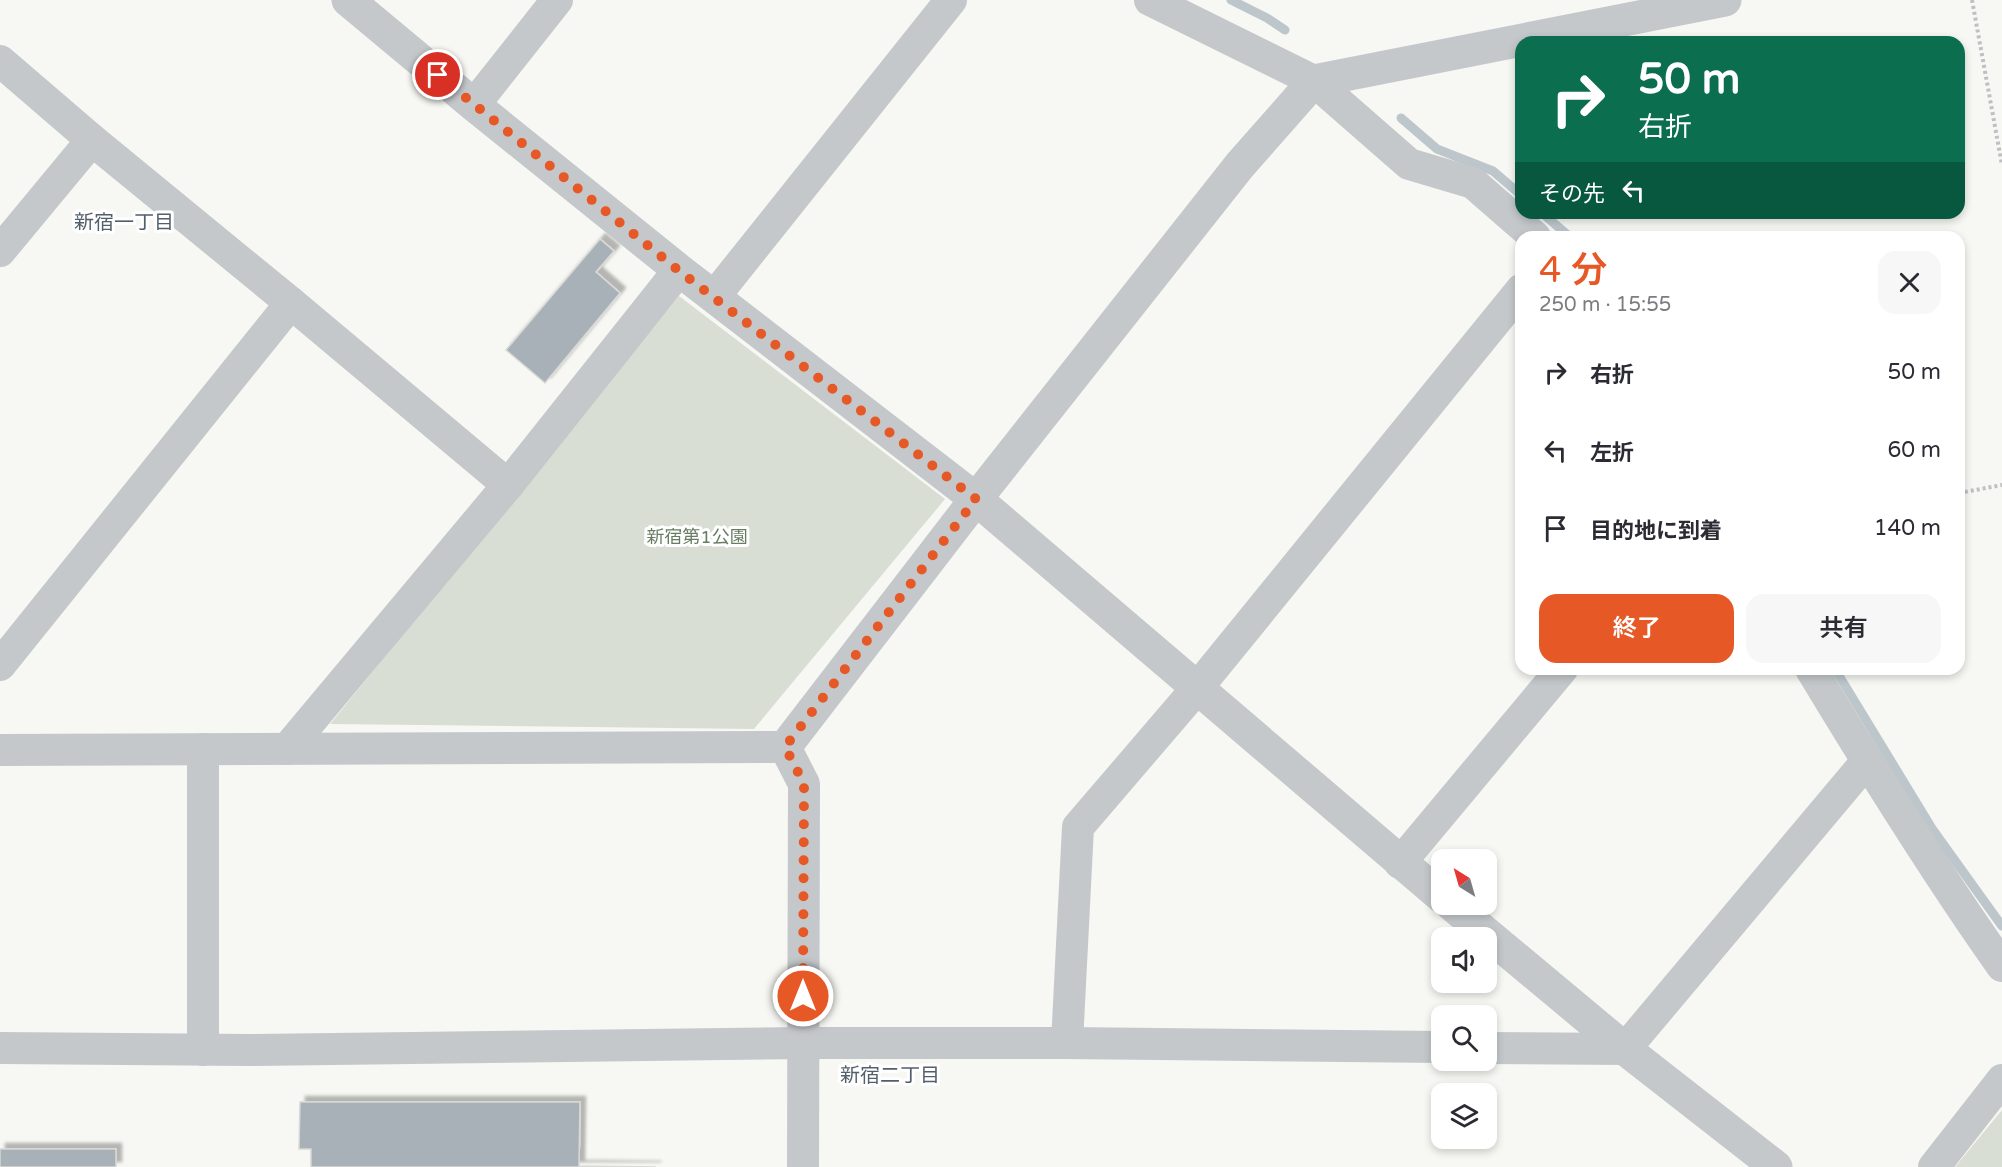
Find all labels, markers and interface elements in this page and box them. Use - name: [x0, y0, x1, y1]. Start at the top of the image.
- pin: [412, 49, 463, 100]
- text: 50 m: [1638, 54, 1740, 105]
- icon: arrive: [421, 58, 454, 91]
- icon: right: [1539, 60, 1617, 138]
- text: 右折: [1638, 111, 1692, 144]
- icon: left: [1617, 174, 1650, 207]
- text: その先: [1539, 181, 1605, 207]
- district label: 新宿一丁目: [74, 211, 174, 235]
- text: 4 分: [1539, 249, 1607, 292]
- button: close: [1878, 251, 1941, 314]
- text: 250 m · 15:55: [1539, 293, 1671, 317]
- icon: right: [1539, 356, 1572, 389]
- text: 50 m: [1887, 359, 1941, 385]
- text: 右折: [1590, 362, 1634, 388]
- icon: left: [1539, 434, 1572, 467]
- text: 60 m: [1887, 437, 1941, 463]
- text: 左折: [1590, 440, 1634, 466]
- icon: arrive: [1539, 512, 1572, 545]
- text: 140 m: [1874, 515, 1941, 541]
- text: 目的地に到着: [1590, 518, 1722, 544]
- park label: 新宿第1公園: [646, 526, 748, 548]
- button: 終了: [1539, 594, 1734, 663]
- button: 共有: [1746, 594, 1941, 663]
- north arrow: [1431, 849, 1497, 915]
- map controls: [1431, 849, 1497, 1149]
- button: sound: [1431, 927, 1497, 993]
- position arrow: [771, 964, 835, 1028]
- button: search: [1431, 1005, 1497, 1071]
- district label: 新宿二丁目: [840, 1064, 940, 1088]
- button: layers: [1431, 1083, 1497, 1149]

